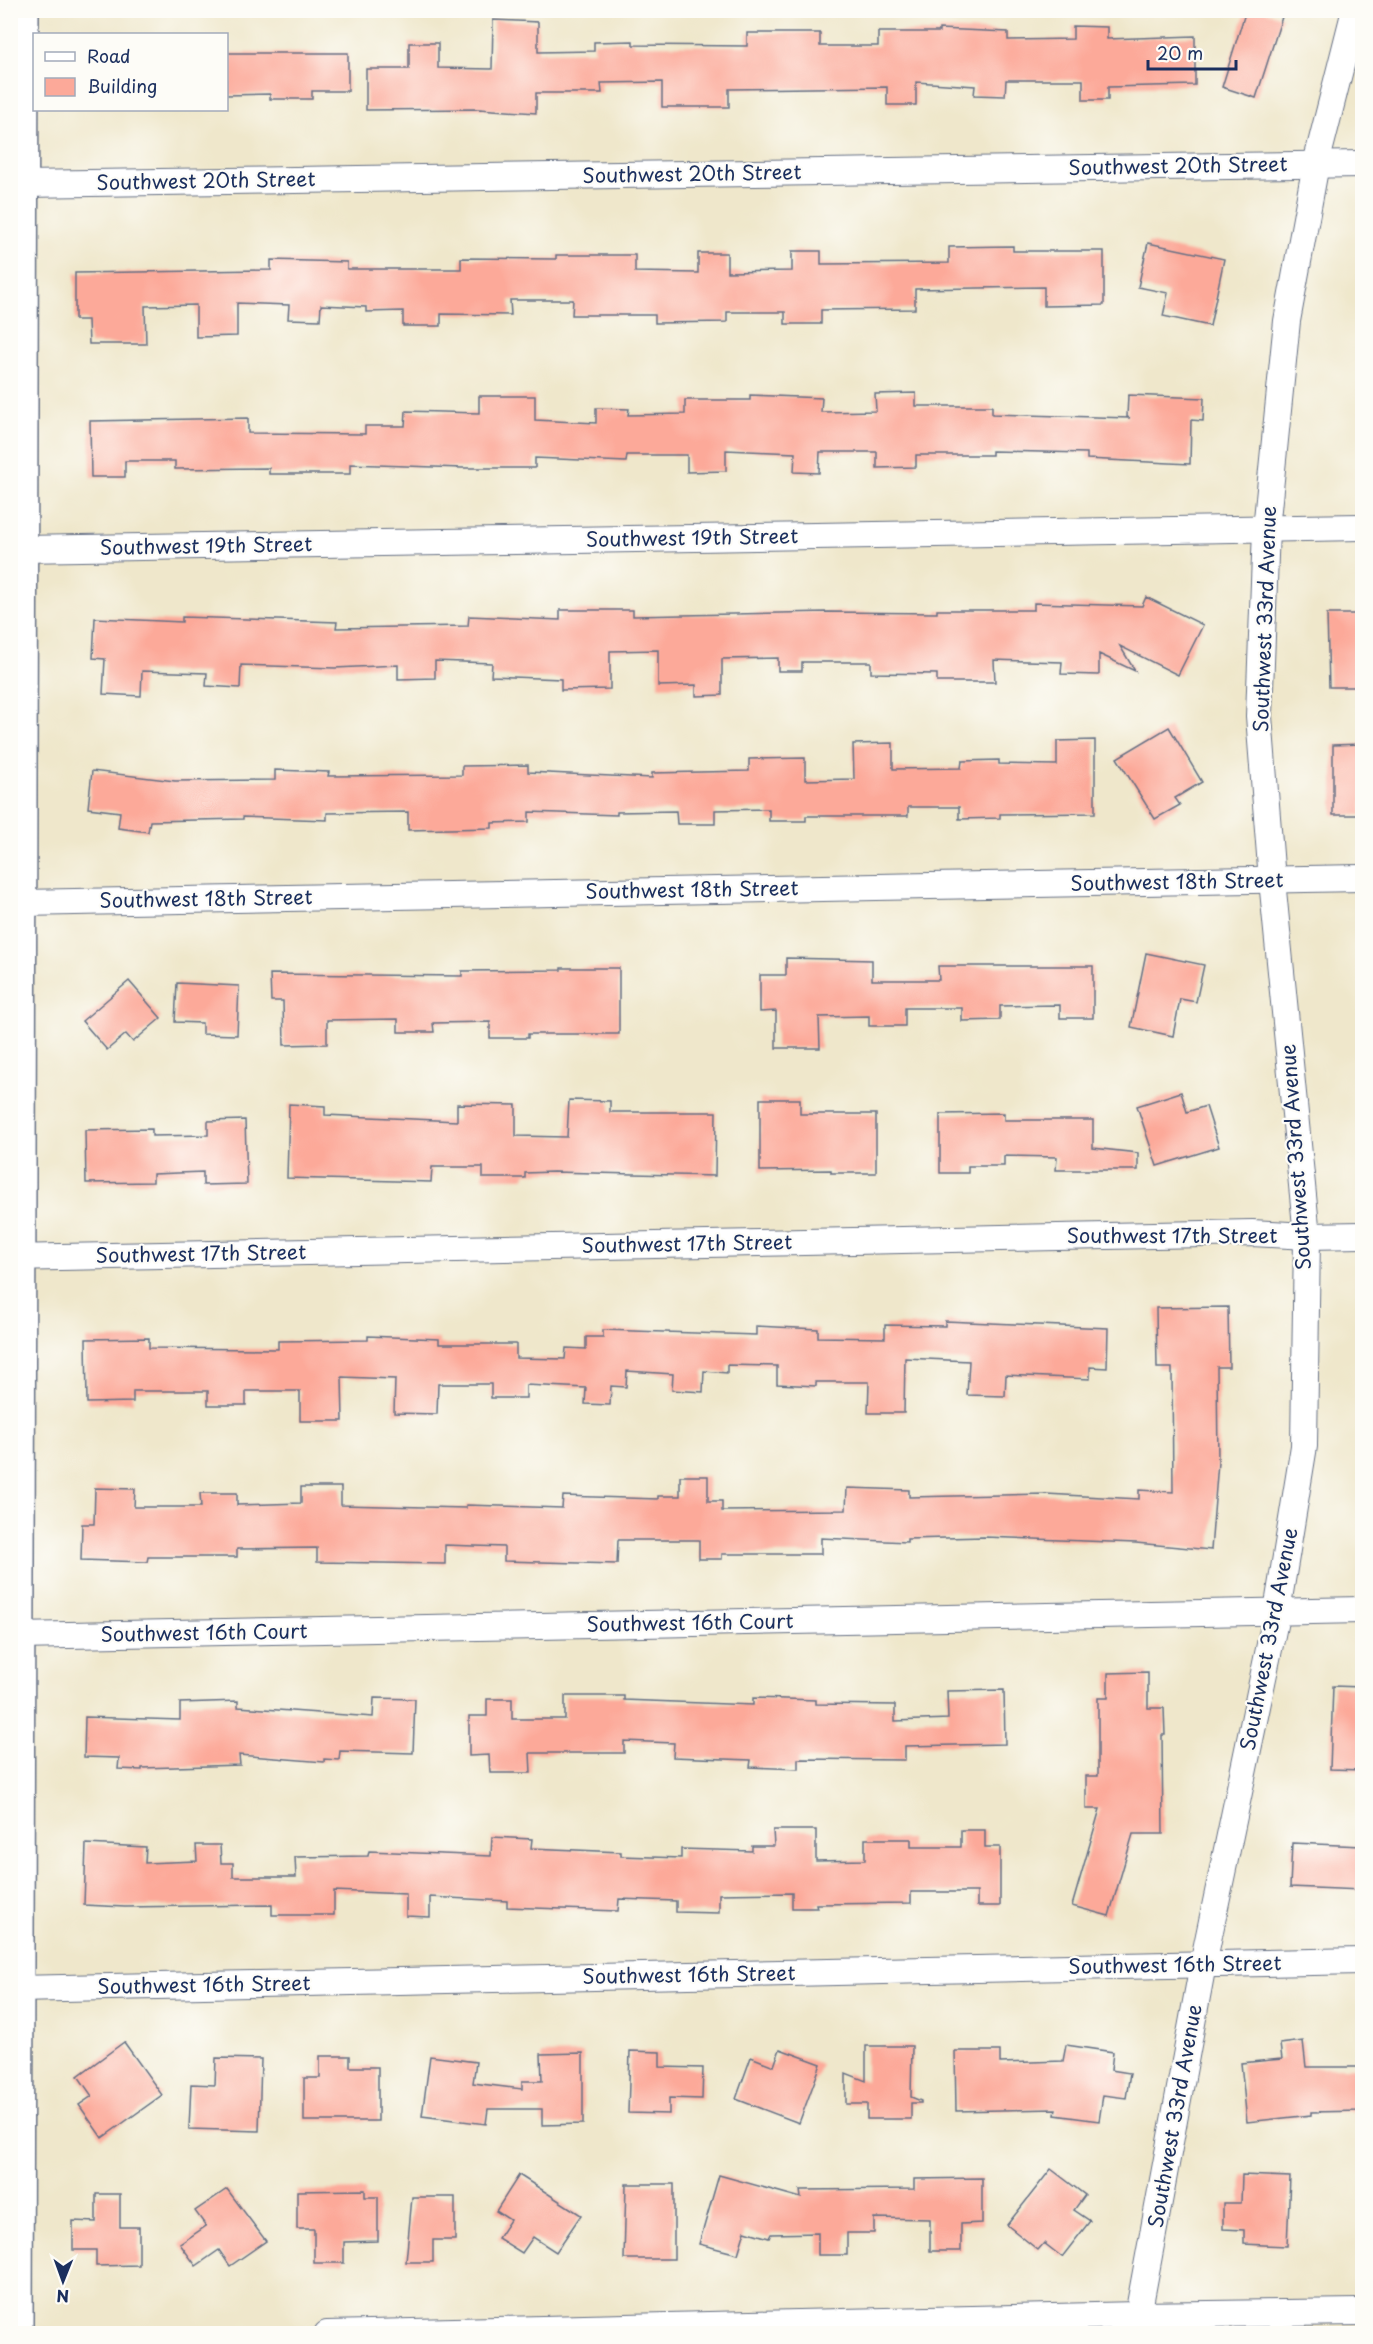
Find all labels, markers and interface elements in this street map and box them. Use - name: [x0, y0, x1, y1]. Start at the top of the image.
- legend: [33, 33, 228, 111]
- scale bar: [1148, 33, 1236, 71]
- text: 20 m: [1157, 39, 1203, 66]
- text: Road: [87, 42, 131, 69]
- text: Building: [87, 72, 157, 99]
- street label: Southwest 20th Street: [1068, 148, 1288, 182]
- street label: Southwest 20th Street: [582, 156, 802, 190]
- street label: Southwest 20th Street: [96, 163, 316, 197]
- street label: Southwest 33rd Avenue: [1245, 505, 1283, 733]
- street label: Southwest 19th Street: [586, 520, 798, 554]
- street label: Southwest 19th Street: [100, 528, 312, 562]
- street label: Southwest 18th Street: [1070, 864, 1284, 898]
- street label: Southwest 18th Street: [585, 872, 799, 906]
- street label: Southwest 18th Street: [99, 881, 313, 915]
- street label: Southwest 33rd Avenue: [1272, 1043, 1318, 1271]
- street label: Southwest 17th Street: [1067, 1220, 1277, 1250]
- street label: Southwest 17th Street: [581, 1226, 793, 1260]
- street label: Southwest 17th Street: [95, 1236, 307, 1270]
- street label: Southwest 33rd Avenue: [1232, 1525, 1304, 1753]
- street label: Southwest 16th Court: [586, 1605, 794, 1639]
- street label: Southwest 16th Court: [100, 1615, 308, 1649]
- street label: Southwest 16th Street: [1068, 1947, 1282, 1981]
- street label: Southwest 16th Street: [582, 1957, 796, 1991]
- street label: Southwest 16th Street: [97, 1967, 311, 2001]
- street label: Southwest 33rd Avenue: [1140, 2002, 1208, 2230]
- north arrow: [33, 2251, 93, 2311]
- text: N: [56, 2285, 69, 2309]

